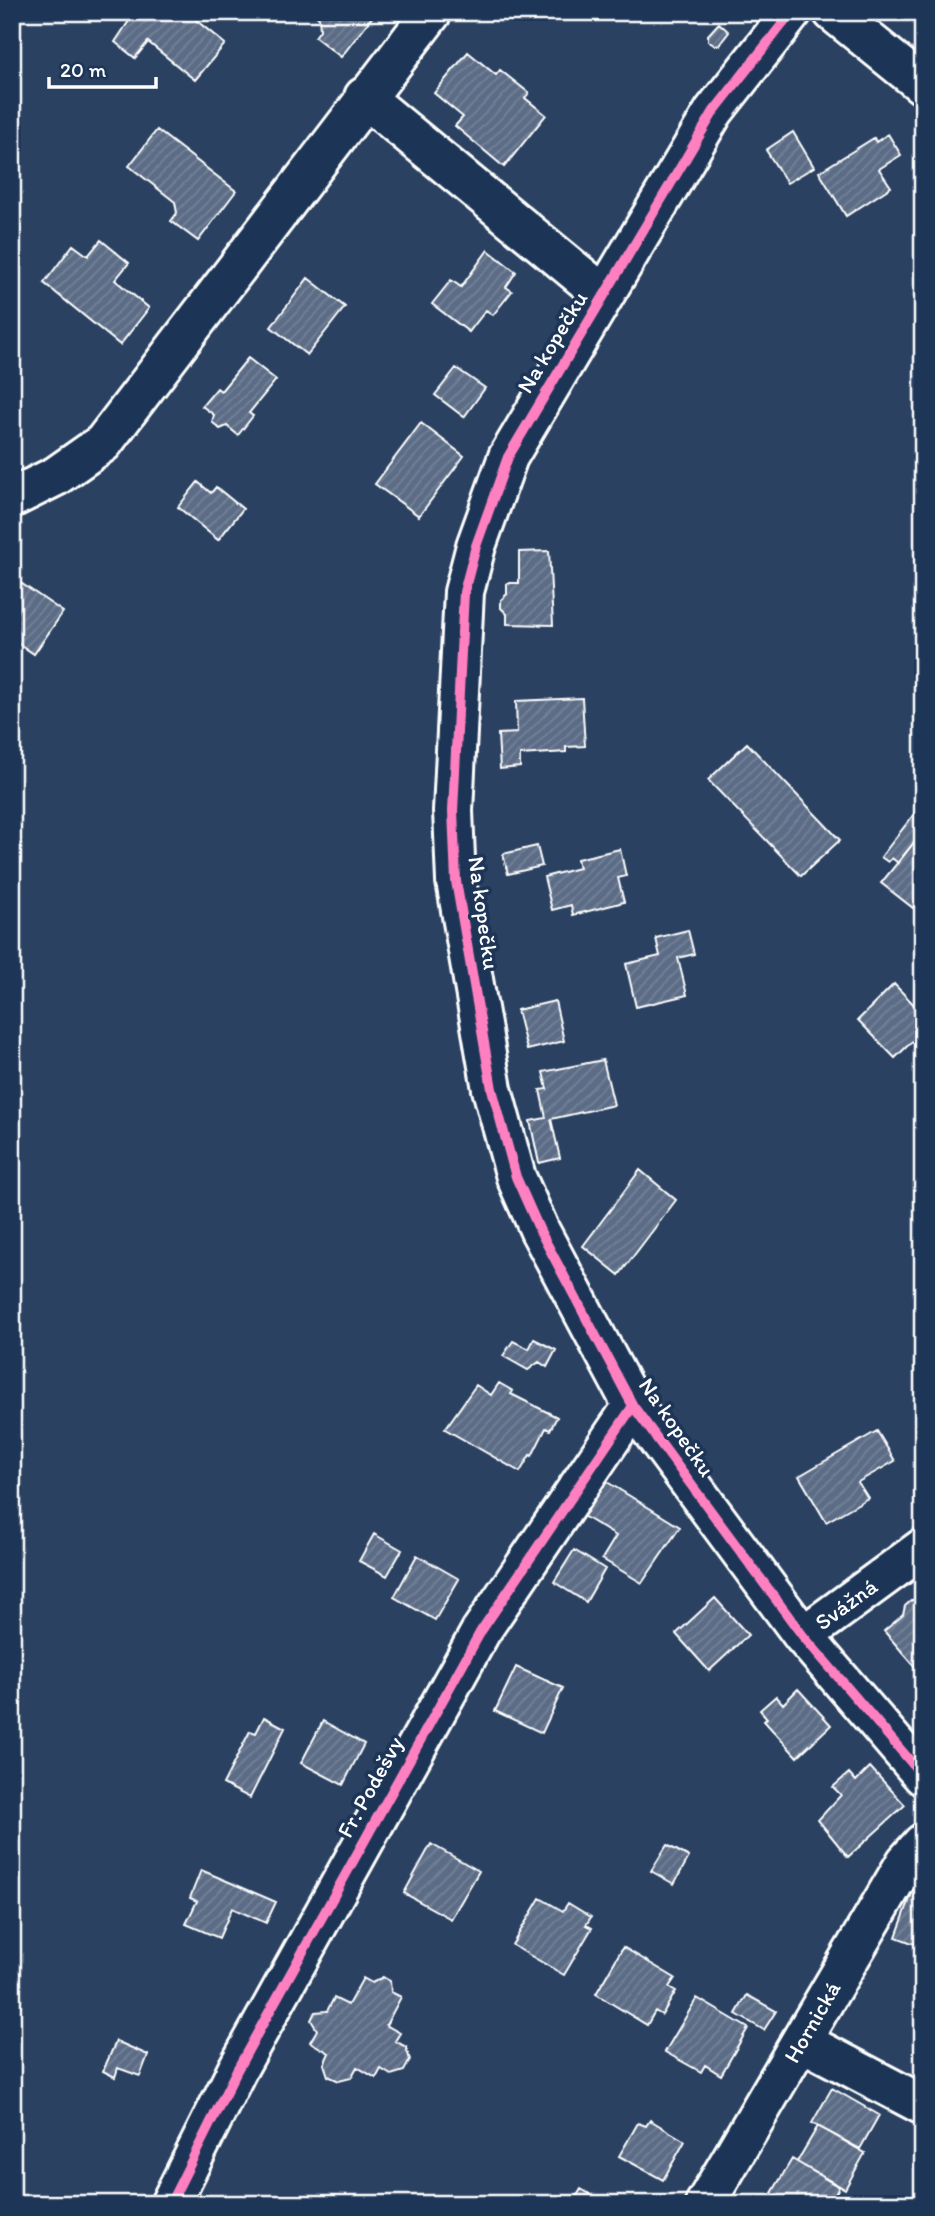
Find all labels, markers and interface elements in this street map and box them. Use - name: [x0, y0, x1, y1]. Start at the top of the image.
- scale bar: [49, 46, 156, 90]
- text: 20 m: [60, 57, 107, 82]
- street label: Na kopečku: [511, 286, 594, 398]
- street label: Na kopečku: [462, 855, 506, 972]
- street label: Na kopečku: [633, 1372, 721, 1482]
- street label: Svážná: [809, 1572, 883, 1636]
- street label: Fr. Podešvy: [331, 1731, 409, 1842]
- street label: Hornická: [777, 1976, 847, 2068]

